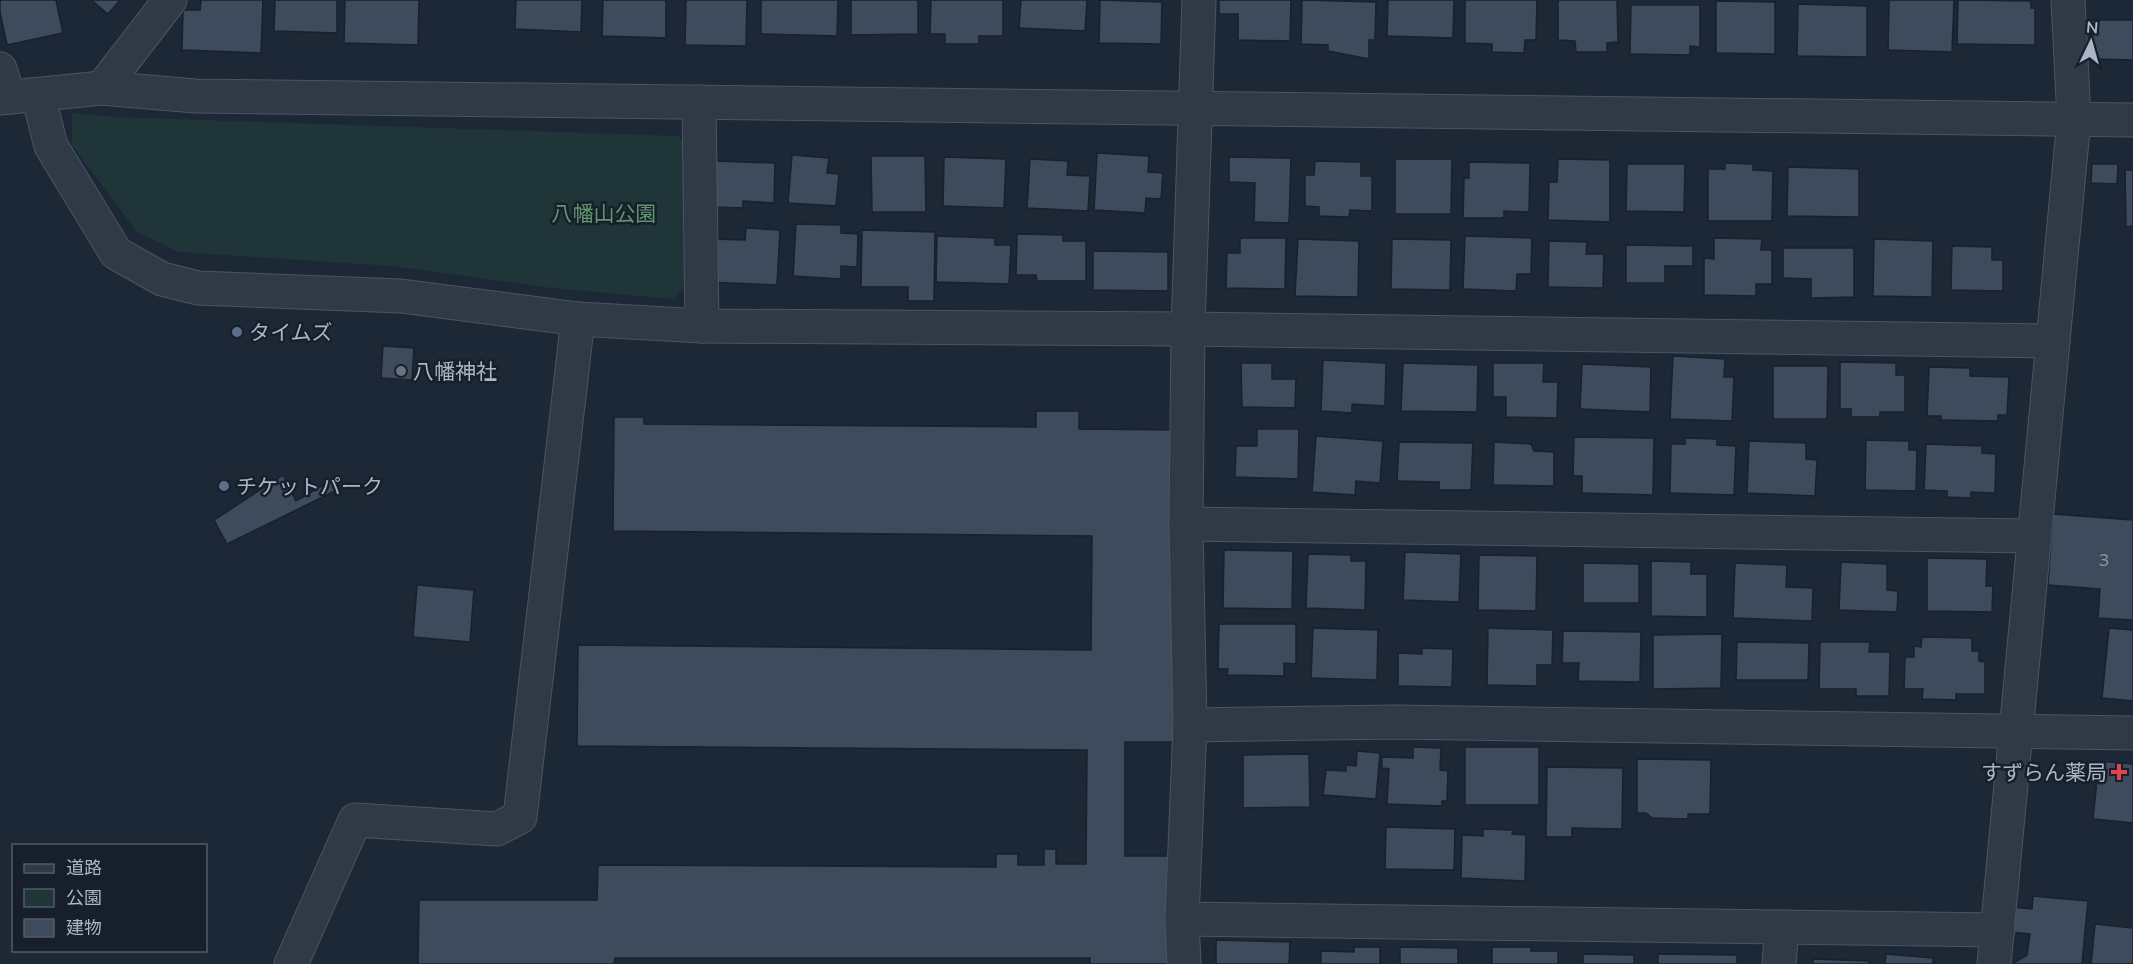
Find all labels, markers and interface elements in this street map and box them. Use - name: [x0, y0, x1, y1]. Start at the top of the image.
- north arrow: [2061, 12, 2121, 72]
- text: N: [2085, 17, 2099, 38]
- park label: 八幡山公園: [552, 200, 657, 226]
- place label: タイムズ: [249, 319, 333, 345]
- marker: タイムズ: [230, 325, 244, 339]
- place label: 八幡神社: [413, 358, 497, 384]
- marker: 八幡神社: [394, 364, 408, 378]
- place label: チケットパーク: [236, 473, 383, 499]
- marker: チケットパーク: [217, 479, 231, 493]
- house number: 3: [2099, 548, 2109, 571]
- place label: すずらん薬局: [1981, 759, 2107, 785]
- marker: すずらん薬局: [2112, 765, 2126, 779]
- legend: [12, 844, 207, 952]
- text: 道路: [66, 856, 102, 879]
- text: 公園: [66, 886, 102, 909]
- text: 建物: [66, 916, 102, 939]

